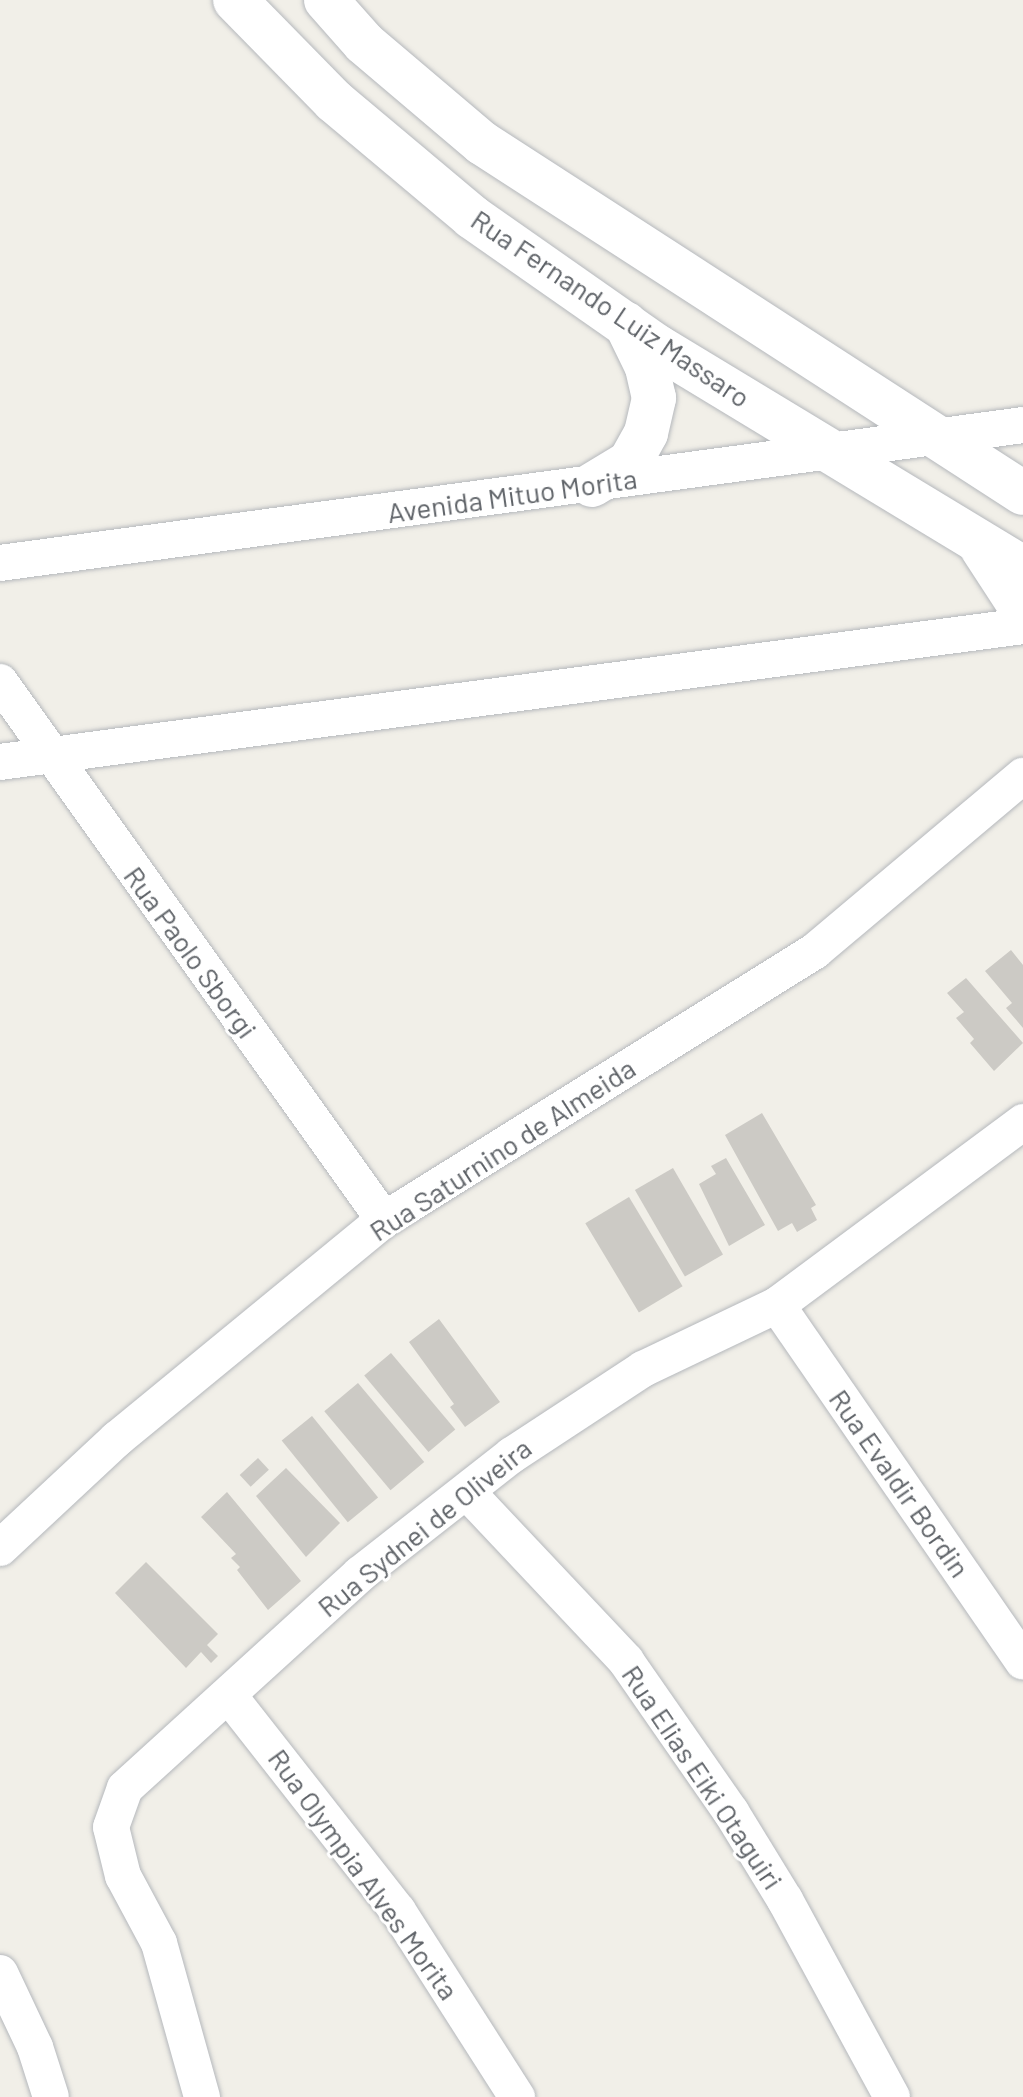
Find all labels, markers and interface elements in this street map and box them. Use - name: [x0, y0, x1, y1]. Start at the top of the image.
- street label: Rua Fernando Luiz Massaro: [465, 202, 757, 414]
- street label: Avenida Mituo Morita: [385, 461, 639, 529]
- street label: Rua Paolo Sborgi: [117, 860, 265, 1044]
- street label: Rua Saturnino de Almeida: [363, 1051, 641, 1247]
- street label: Rua Evaldir Bordin: [823, 1383, 977, 1583]
- street label: Rua Sydnei de Oliveira: [311, 1431, 537, 1623]
- street label: Rua Elias Eiki Otaguiri: [615, 1659, 791, 1895]
- street label: Rua Olympia Alves Morita: [262, 1742, 466, 2006]

